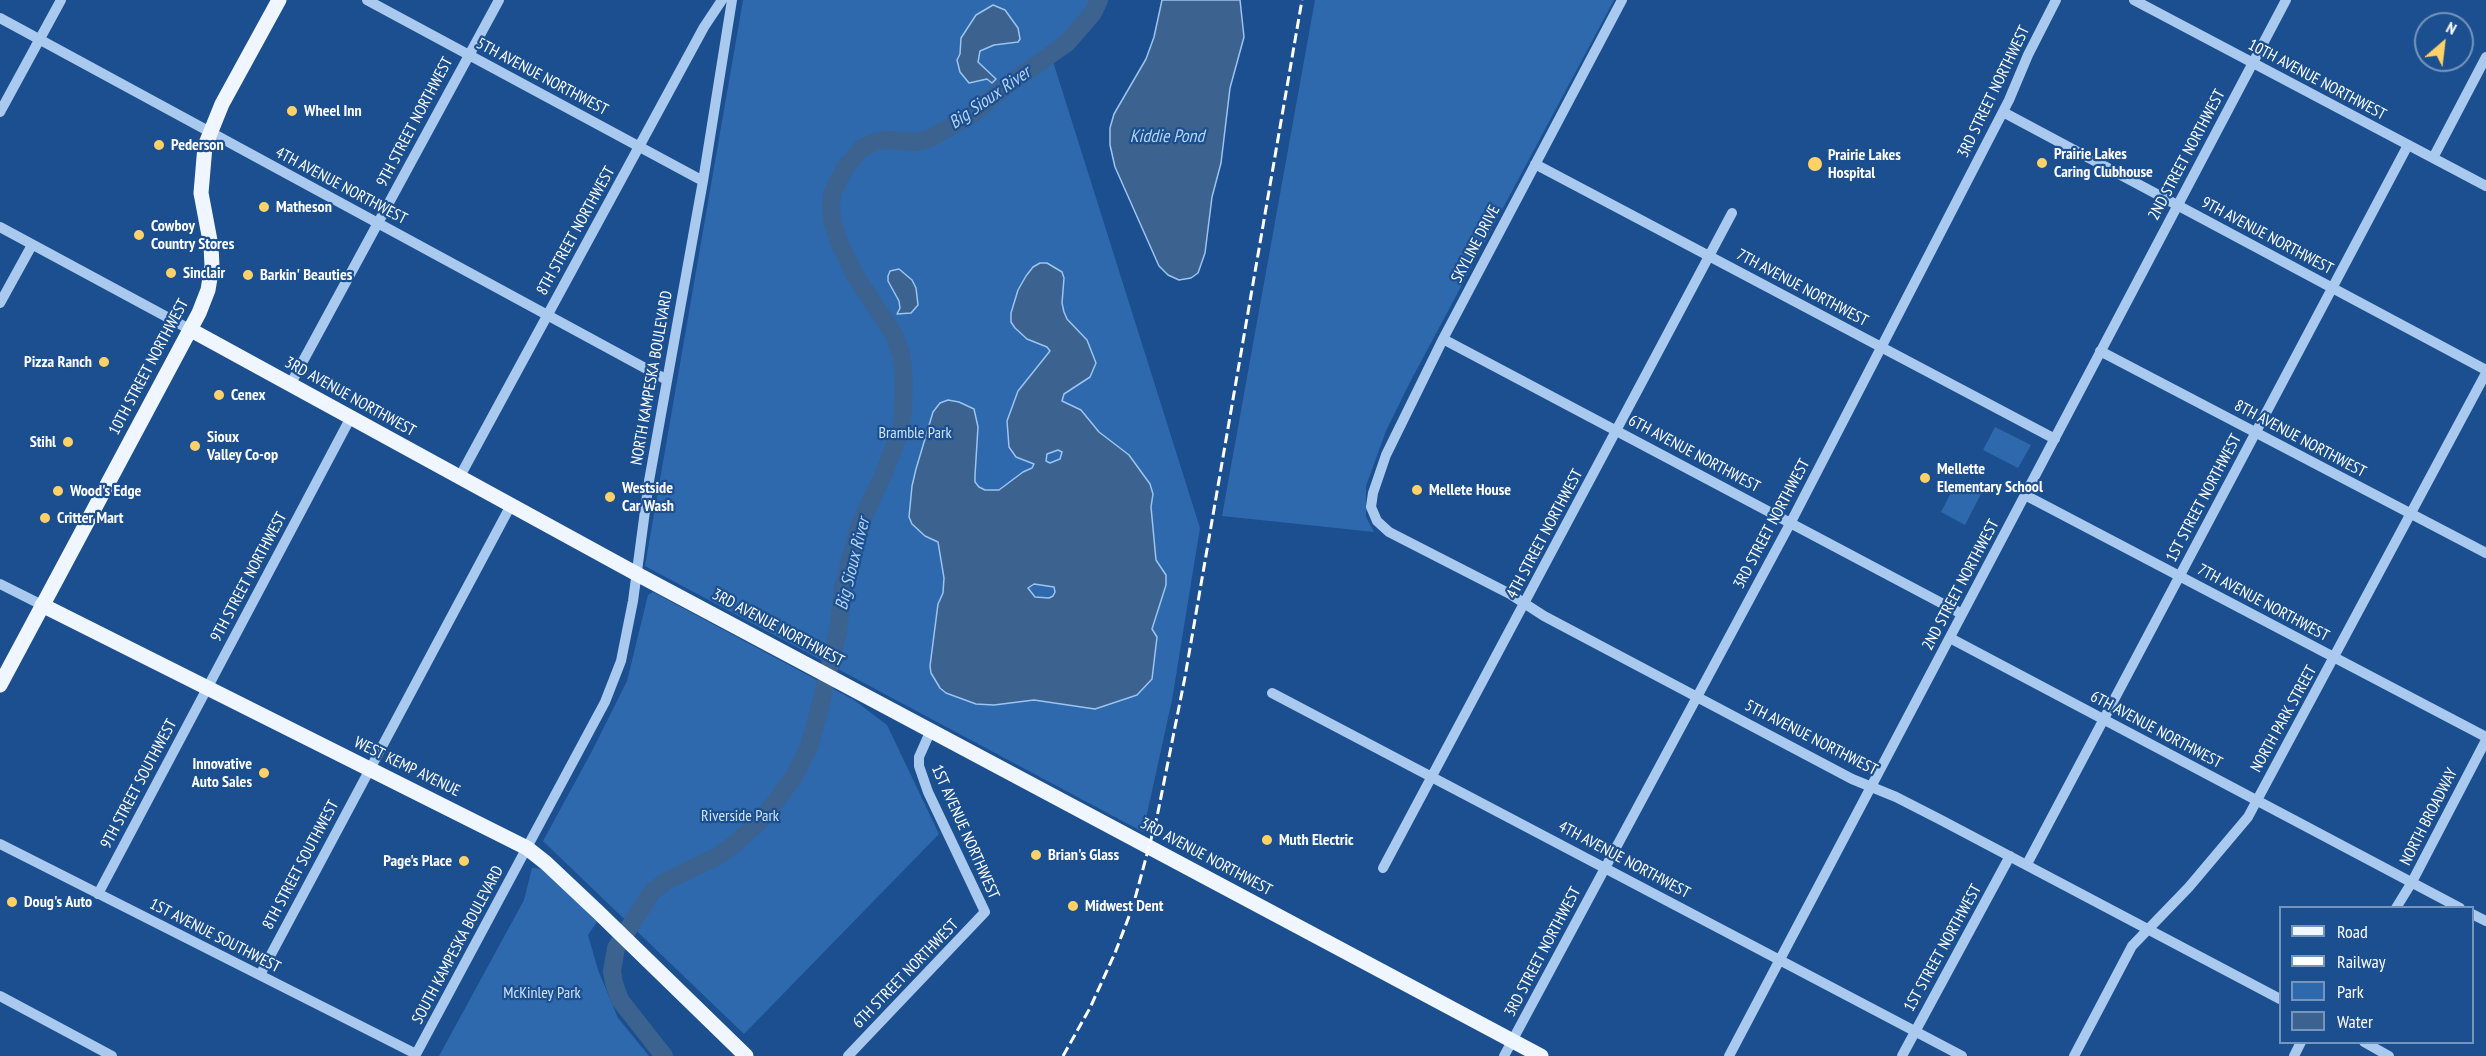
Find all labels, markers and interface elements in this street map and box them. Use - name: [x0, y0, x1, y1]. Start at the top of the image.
- north arrow: [2414, 12, 2474, 72]
- text: N: [2443, 17, 2460, 39]
- street label: 3RD STREET NORTHWEST: [1954, 23, 2034, 161]
- street label: 5TH AVENUE NORTHWEST: [473, 34, 611, 120]
- street label: 10TH AVENUE NORTHWEST: [2245, 35, 2389, 125]
- street label: 9TH STREET NORTHWEST: [373, 54, 457, 190]
- water label: Big Sioux River: [945, 62, 1035, 134]
- street label: 2ND STREET NORTHWEST: [2144, 86, 2230, 224]
- place label: Wheel Inn: [304, 101, 362, 121]
- marker: Wheel Inn: [285, 104, 299, 118]
- water label: Kiddie Pond: [1130, 126, 1204, 148]
- place label: Pederson: [171, 135, 224, 155]
- marker: Pederson: [152, 138, 166, 152]
- street label: 4TH AVENUE NORTHWEST: [272, 143, 410, 229]
- place label: Prairie Lakes Caring Clubhouse: [2054, 144, 2153, 182]
- place label: Prairie Lakes Hospital: [1828, 145, 1901, 183]
- marker: Prairie Lakes Hospital: [1806, 155, 1824, 173]
- marker: Prairie Lakes Caring Clubhouse: [2035, 156, 2049, 170]
- street label: 8TH STREET NORTHWEST: [533, 163, 619, 299]
- street label: 9TH AVENUE NORTHWEST: [2198, 193, 2336, 279]
- place label: Matheson: [276, 197, 332, 217]
- marker: Matheson: [257, 200, 271, 214]
- street label: SKYLINE DRIVE: [1448, 202, 1504, 286]
- place label: Cowboy Country Stores: [151, 216, 234, 254]
- marker: Cowboy Country Stores: [132, 228, 146, 242]
- street label: 7TH AVENUE NORTHWEST: [1733, 245, 1871, 331]
- place label: Sinclair: [183, 263, 225, 283]
- place label: Barkin' Beauties: [260, 265, 352, 285]
- marker: Sinclair: [164, 266, 178, 280]
- marker: Barkin' Beauties: [241, 268, 255, 282]
- street label: NORTH KAMPESKA BOULEVARD: [627, 289, 677, 467]
- street label: 10TH STREET NORTHWEST: [105, 296, 193, 438]
- place label: Pizza Ranch: [24, 352, 92, 372]
- street label: 3RD AVENUE NORTHWEST: [281, 353, 419, 441]
- marker: Pizza Ranch: [97, 355, 111, 369]
- place label: Cenex: [231, 385, 265, 405]
- marker: Cenex: [212, 388, 226, 402]
- street label: 8TH AVENUE NORTHWEST: [2231, 396, 2369, 482]
- street label: 6TH AVENUE NORTHWEST: [1625, 411, 1763, 497]
- park label: Bramble Park: [878, 423, 952, 443]
- place label: Sioux Valley Co-op: [207, 427, 278, 465]
- street label: 1ST STREET NORTHWEST: [2162, 431, 2246, 565]
- place label: Stihl: [30, 432, 56, 452]
- marker: Stihl: [61, 435, 75, 449]
- marker: Sioux Valley Co-op: [188, 439, 202, 453]
- street label: 3RD STREET NORTHWEST: [1730, 456, 1814, 592]
- place label: Mellette Elementary School: [1937, 459, 2043, 497]
- street label: 4TH STREET NORTHWEST: [1503, 466, 1587, 602]
- marker: Mellette Elementary School: [1918, 471, 1932, 485]
- place label: Westside Car Wash: [622, 478, 674, 516]
- place label: Mellete House: [1429, 480, 1511, 500]
- place label: Wood's Edge: [70, 481, 141, 501]
- marker: Mellete House: [1410, 483, 1424, 497]
- marker: Wood's Edge: [51, 484, 65, 498]
- marker: Westside Car Wash: [603, 490, 617, 504]
- place label: Critter Mart: [57, 508, 123, 528]
- street label: 9TH STREET NORTHWEST: [207, 509, 291, 645]
- marker: Critter Mart: [38, 511, 52, 525]
- water label: Big Sioux River: [831, 516, 875, 612]
- street label: 2ND STREET NORTHWEST: [1918, 516, 2004, 654]
- street label: 7TH AVENUE NORTHWEST: [2194, 560, 2332, 646]
- street label: 3RD AVENUE NORTHWEST: [709, 585, 847, 671]
- street label: NORTH PARK STREET: [2247, 662, 2321, 776]
- street label: 6TH AVENUE NORTHWEST: [2087, 687, 2225, 773]
- street label: 5TH AVENUE NORTHWEST: [1741, 696, 1881, 780]
- street label: 9TH STREET SOUTHWEST: [97, 716, 181, 852]
- street label: WEST KEMP AVENUE: [351, 733, 463, 801]
- place label: Innovative Auto Sales: [192, 754, 252, 792]
- street label: 1ST AVENUE NORTHWEST: [927, 762, 1003, 902]
- street label: NORTH BROADWAY: [2396, 765, 2462, 869]
- marker: Innovative Auto Sales: [257, 766, 271, 780]
- street label: 8TH STREET SOUTHWEST: [259, 797, 343, 933]
- park label: Riverside Park: [701, 806, 779, 826]
- street label: 3RD AVENUE NORTHWEST: [1137, 814, 1275, 900]
- street label: 4TH AVENUE NORTHWEST: [1555, 817, 1693, 903]
- place label: Muth Electric: [1279, 830, 1354, 850]
- marker: Muth Electric: [1260, 833, 1274, 847]
- place label: Brian's Glass: [1048, 845, 1119, 865]
- marker: Brian's Glass: [1029, 848, 1043, 862]
- place label: Page's Place: [383, 851, 452, 871]
- marker: Page's Place: [457, 854, 471, 868]
- street label: SOUTH KAMPESKA BOULEVARD: [408, 863, 508, 1027]
- street label: 1ST STREET NORTHWEST: [1900, 881, 1986, 1015]
- street label: 3RD STREET NORTHWEST: [1501, 884, 1585, 1020]
- place label: Doug's Auto: [24, 892, 92, 912]
- marker: Doug's Auto: [5, 895, 19, 909]
- street label: 1ST AVENUE SOUTHWEST: [146, 895, 284, 977]
- place label: Midwest Dent: [1085, 896, 1163, 916]
- marker: Midwest Dent: [1066, 899, 1080, 913]
- legend: [2279, 906, 2474, 1044]
- street label: 6TH STREET NORTHWEST: [849, 916, 963, 1032]
- text: Road: [2337, 920, 2368, 943]
- text: Railway: [2337, 950, 2386, 973]
- text: Park: [2337, 980, 2364, 1003]
- park label: McKinley Park: [503, 983, 581, 1003]
- text: Water: [2337, 1010, 2373, 1033]

